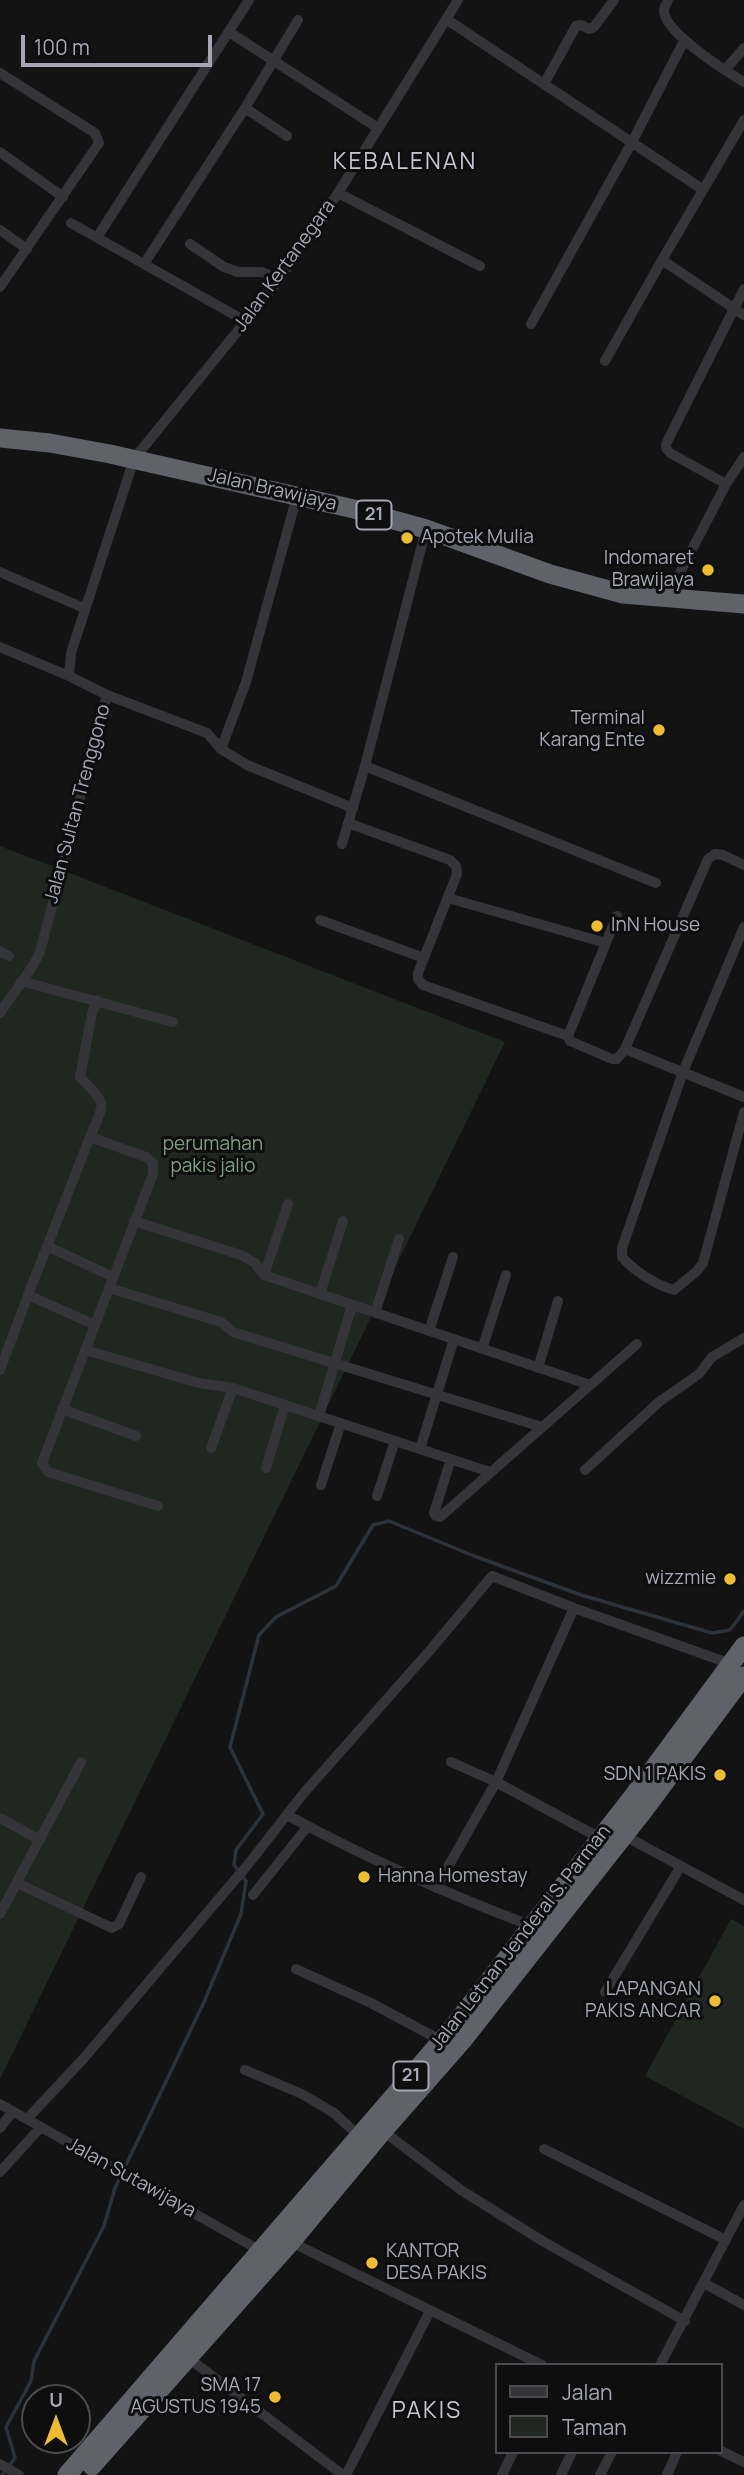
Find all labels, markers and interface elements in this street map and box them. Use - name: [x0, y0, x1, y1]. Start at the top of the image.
- scale bar: [24, 21, 215, 65]
- text: 100 m: [34, 33, 90, 61]
- district label: KEBALENAN: [334, 149, 476, 177]
- street label: Jalan Kertanegara: [230, 196, 340, 336]
- street label: Jalan Brawijaya: [205, 464, 339, 516]
- road number: 21: [356, 500, 392, 530]
- place label: Apotek Mulia: [421, 527, 534, 549]
- marker: Apotek Mulia: [399, 530, 415, 546]
- place label: Indomaret Brawijaya: [604, 548, 694, 592]
- marker: Indomaret Brawijaya: [700, 562, 716, 578]
- street label: Jalan Sultan Trenggono: [40, 702, 116, 906]
- place label: Terminal Karang Ente: [539, 708, 645, 752]
- marker: Terminal Karang Ente: [651, 722, 667, 738]
- place label: InN House: [611, 915, 700, 937]
- marker: InN House: [589, 918, 605, 934]
- park label: perumahan pakis jalio: [163, 1134, 263, 1178]
- place label: wizzmie: [645, 1568, 716, 1590]
- marker: wizzmie: [722, 1571, 738, 1587]
- place label: SDN 1 PAKIS: [604, 1764, 706, 1786]
- marker: SDN 1 PAKIS: [712, 1767, 728, 1783]
- street label: Jalan Letnan Jenderal S. Parman: [426, 1821, 616, 2055]
- place label: Hanna Homestay: [378, 1866, 527, 1888]
- marker: Hanna Homestay: [356, 1869, 372, 1885]
- place label: LAPANGAN PAKIS ANCAR: [585, 1979, 701, 2023]
- marker: LAPANGAN PAKIS ANCAR: [707, 1993, 723, 2009]
- road number: 21: [394, 2062, 428, 2090]
- street label: Jalan Sutawijaya: [62, 2133, 200, 2223]
- place label: KANTOR DESA PAKIS: [386, 2241, 487, 2285]
- marker: KANTOR DESA PAKIS: [364, 2255, 380, 2271]
- legend: [496, 2363, 723, 2454]
- place label: SMA 17 AGUSTUS 1945: [130, 2375, 261, 2419]
- text: Jalan: [562, 2378, 612, 2406]
- north arrow: [21, 2384, 91, 2454]
- text: U: [49, 2387, 63, 2413]
- marker: SMA 17 AGUSTUS 1945: [267, 2389, 283, 2405]
- district label: PAKIS: [392, 2398, 462, 2426]
- text: Taman: [562, 2413, 627, 2441]

